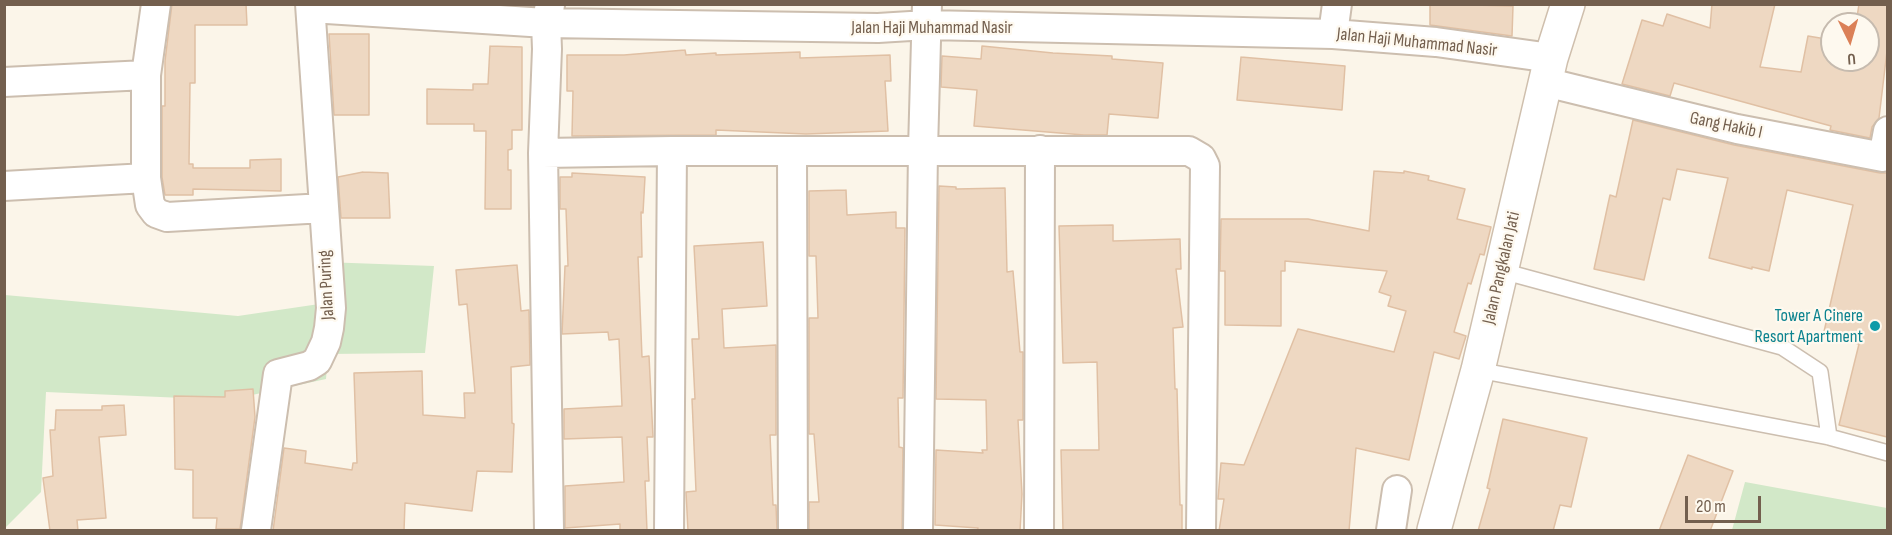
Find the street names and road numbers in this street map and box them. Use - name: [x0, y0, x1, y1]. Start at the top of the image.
- street label: Jalan Haji Muhammad Nasir: [851, 17, 1013, 39]
- street label: Jalan Haji Muhammad Nasir: [1336, 24, 1498, 62]
- street label: Gang Hakib I: [1688, 108, 1764, 144]
- street label: Jalan Pangkalan Jati: [1479, 210, 1525, 326]
- street label: Jalan Puring: [314, 249, 340, 321]

